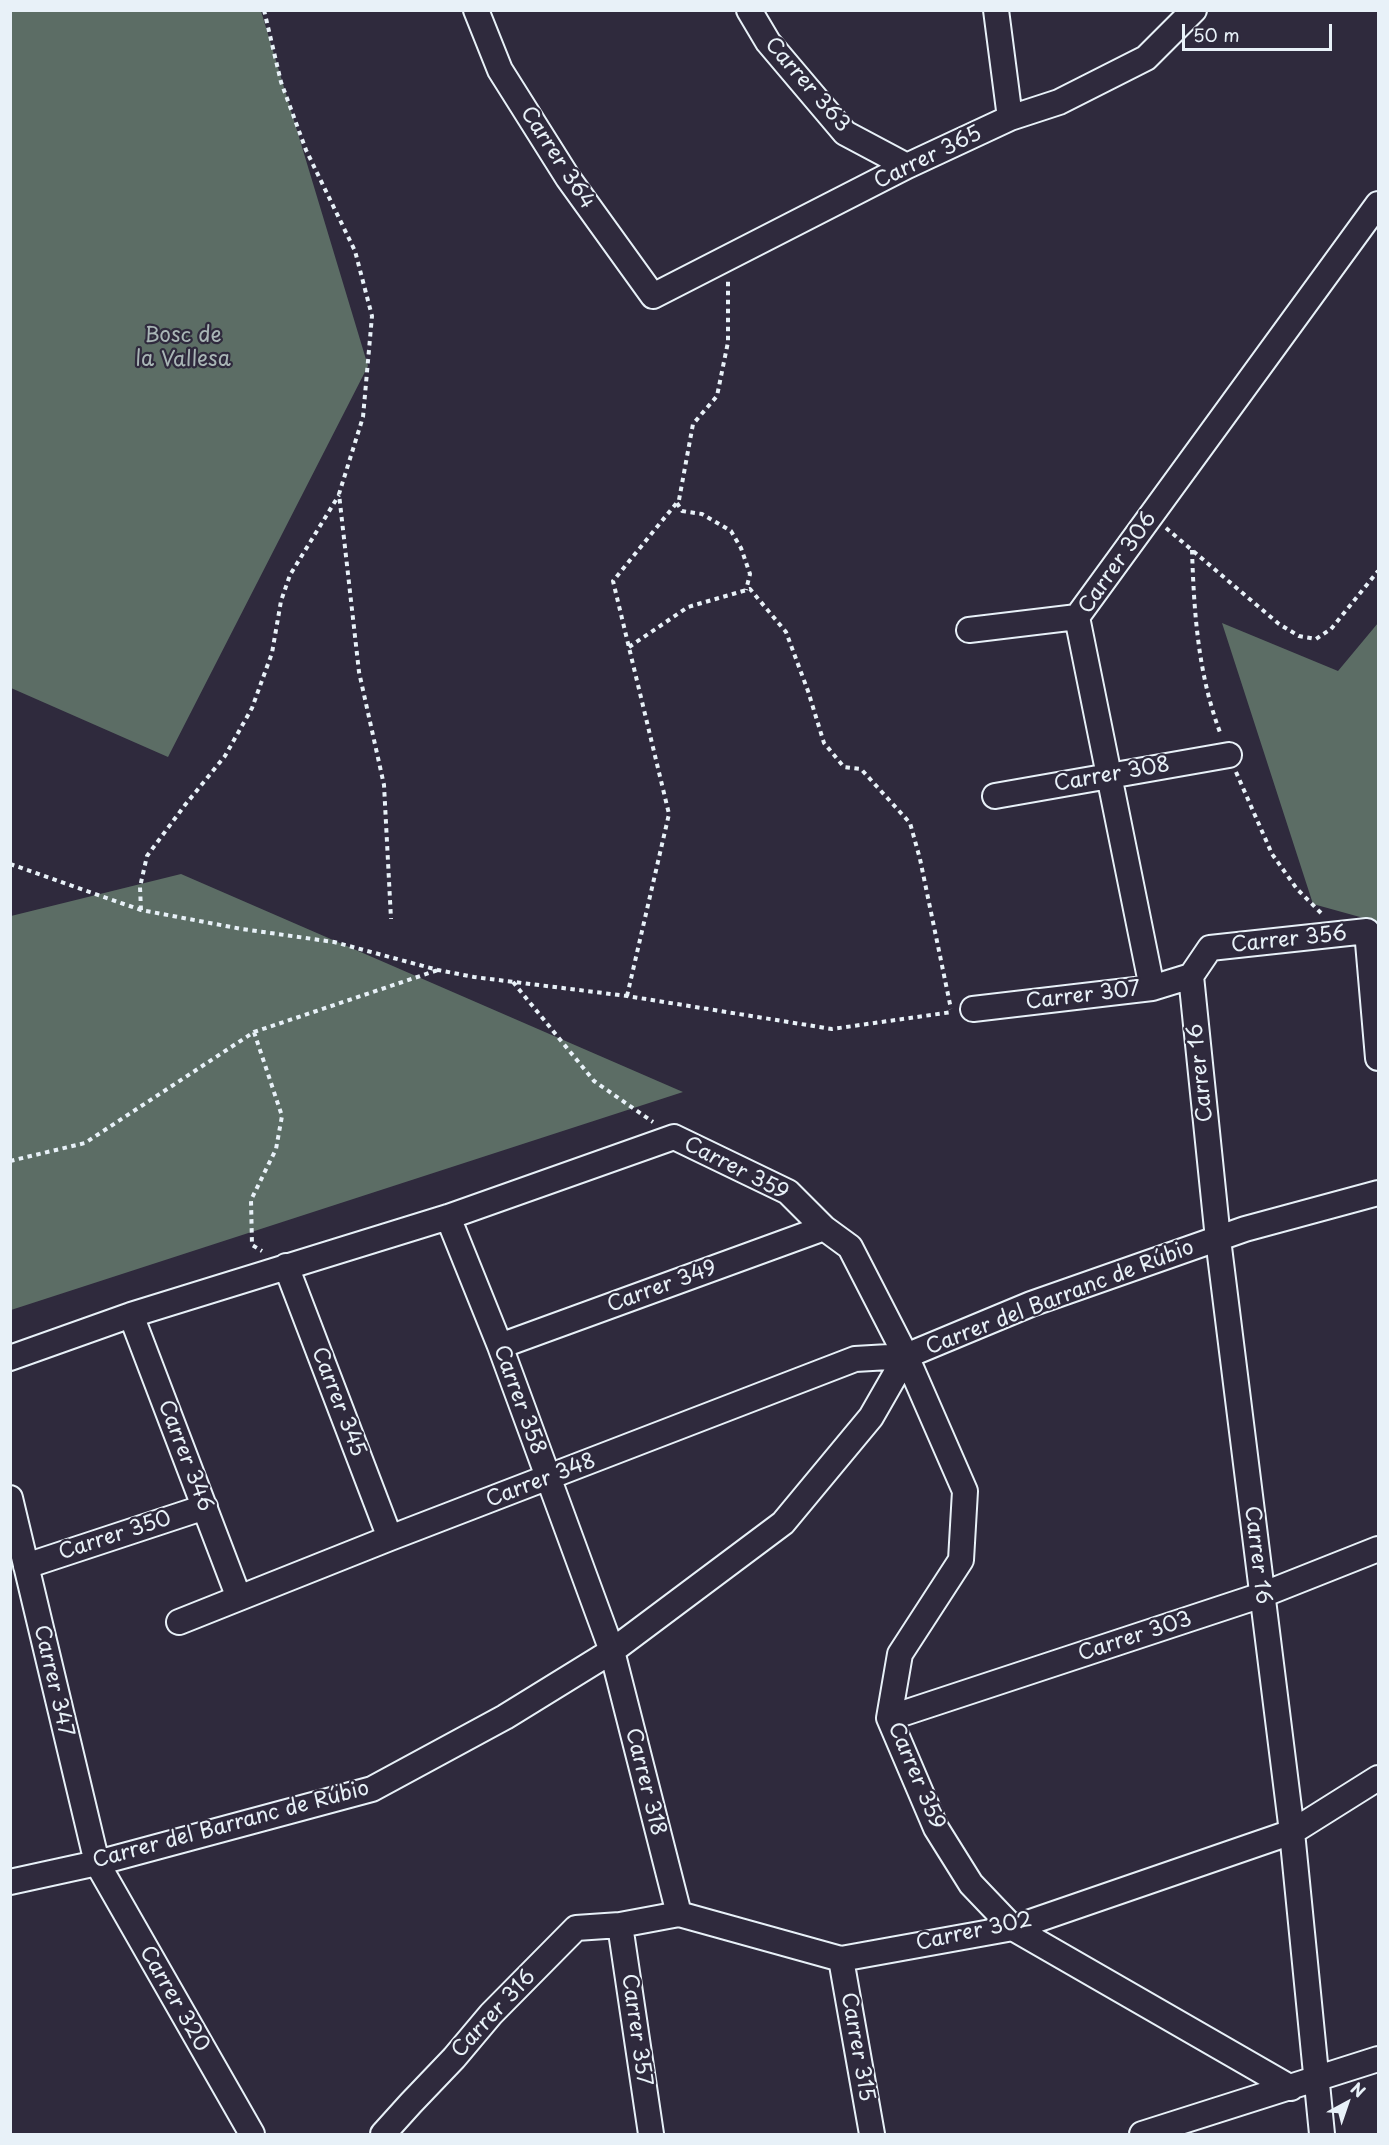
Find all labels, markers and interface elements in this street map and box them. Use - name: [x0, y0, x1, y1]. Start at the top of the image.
- scale bar: [1185, 12, 1335, 50]
- text: 50 m: [1193, 21, 1240, 48]
- street label: Carrer 363: [759, 32, 855, 138]
- street label: Carrer 364: [515, 102, 599, 214]
- street label: Carrer 365: [870, 121, 986, 195]
- park label: Bosc de la Vallesa: [135, 323, 231, 373]
- street label: Carrer 306: [1074, 507, 1162, 619]
- street label: Carrer 308: [1052, 752, 1172, 798]
- street label: Carrer 356: [1230, 921, 1348, 959]
- street label: Carrer 307: [1024, 976, 1142, 1016]
- street label: Carrer 16: [1183, 1023, 1219, 1123]
- street label: Carrer 359: [679, 1132, 793, 1206]
- street label: Carrer del Barranc de Rúbio: [922, 1235, 1198, 1361]
- street label: Carrer 349: [604, 1256, 720, 1318]
- street label: Carrer 358: [488, 1342, 550, 1458]
- street label: Carrer 345: [306, 1344, 370, 1460]
- street label: Carrer 346: [152, 1397, 218, 1515]
- street label: Carrer 348: [483, 1449, 599, 1513]
- street label: Carrer 16: [1238, 1504, 1276, 1606]
- street label: Carrer 350: [56, 1506, 174, 1566]
- street label: Carrer 303: [1075, 1607, 1195, 1667]
- street label: Carrer 347: [28, 1623, 78, 1739]
- street label: Carrer 359: [882, 1718, 950, 1834]
- street label: Carrer 318: [619, 1726, 671, 1838]
- street label: Carrer del Barranc de Rúbio: [90, 1776, 372, 1874]
- street label: Carrer 302: [914, 1907, 1034, 1957]
- street label: Carrer 320: [134, 1942, 214, 2056]
- street label: Carrer 316: [447, 1965, 541, 2063]
- street label: Carrer 357: [616, 1972, 656, 2088]
- street label: Carrer 315: [835, 1991, 879, 2103]
- north arrow: [1317, 2073, 1377, 2133]
- text: N: [1346, 2076, 1371, 2102]

